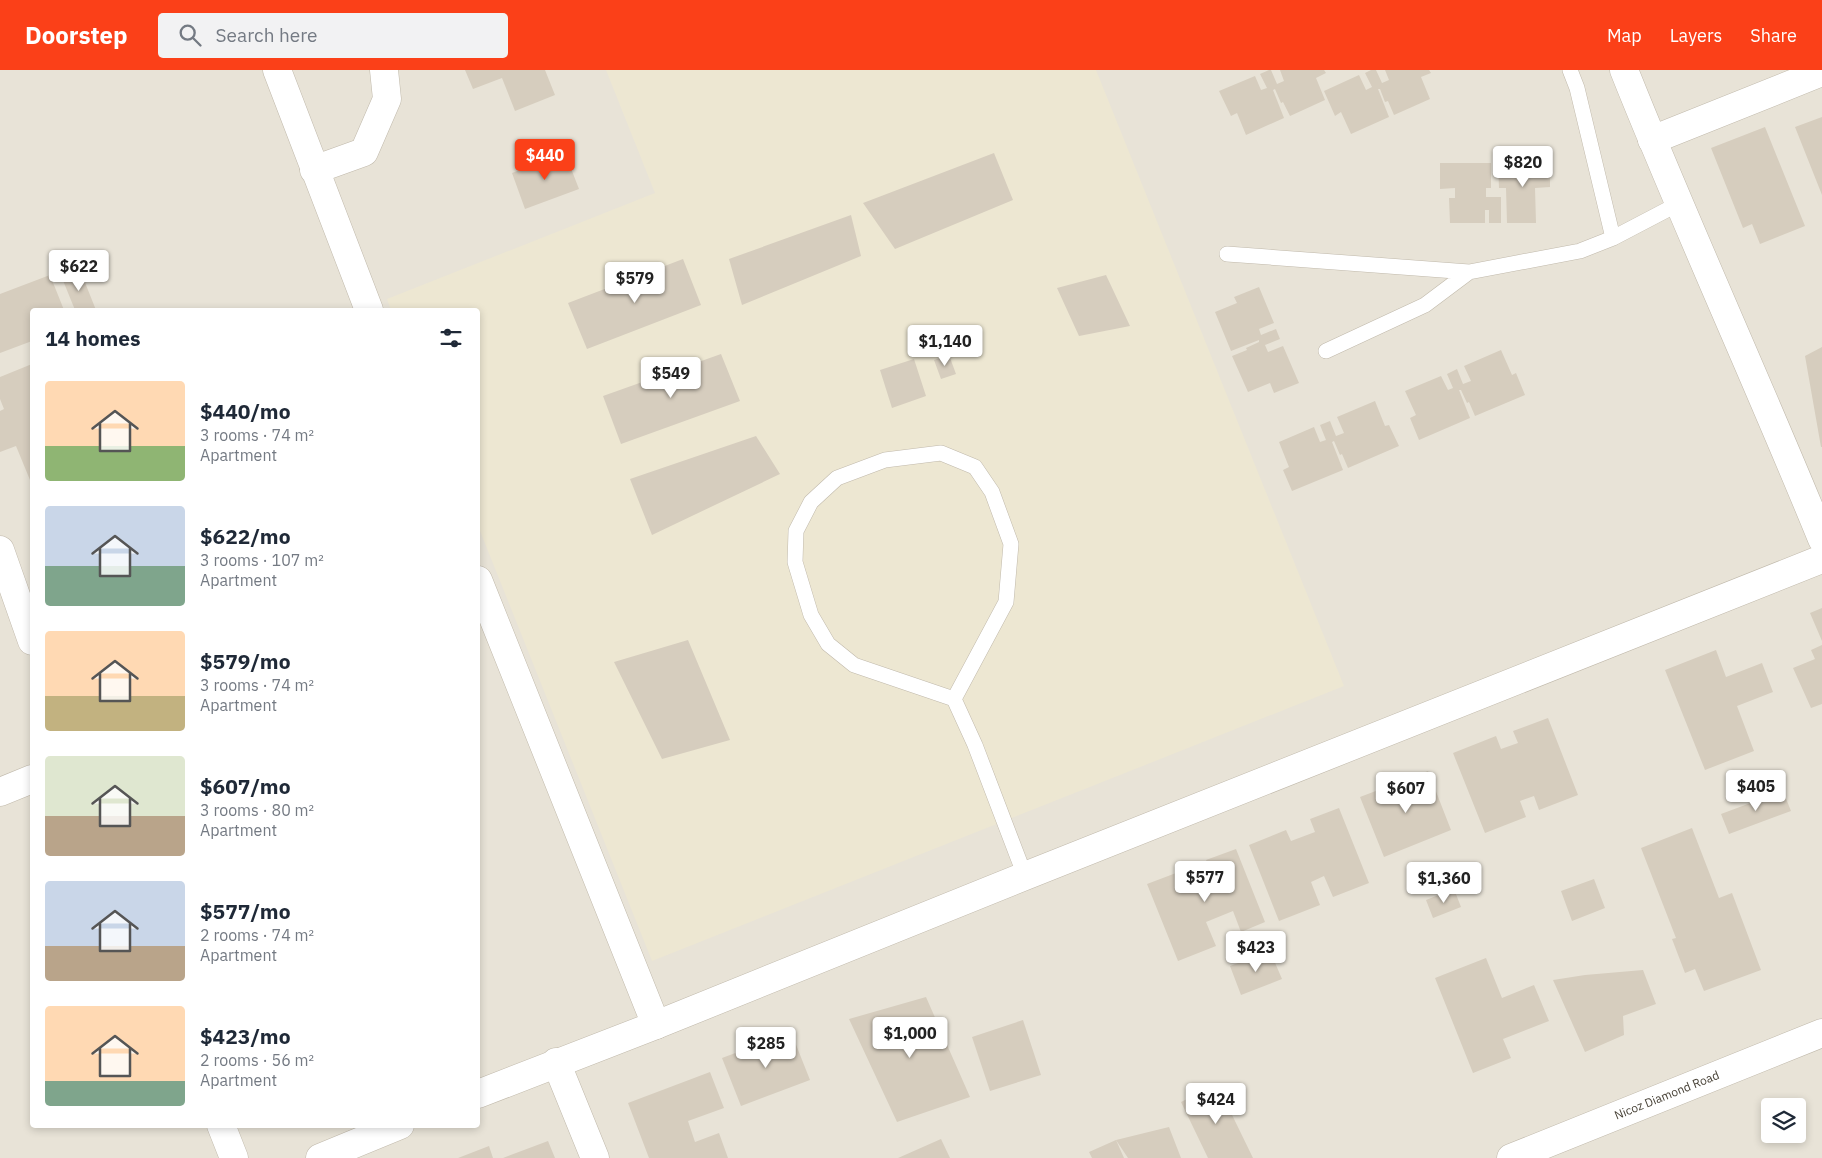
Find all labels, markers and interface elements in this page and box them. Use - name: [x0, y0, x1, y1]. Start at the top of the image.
- search box: [158, 13, 508, 58]
- text: Doorstep: [25, 19, 128, 51]
- icon: search: [176, 21, 204, 49]
- text: Search here: [216, 23, 317, 47]
- text: Map: [1607, 24, 1642, 47]
- text: Layers: [1670, 24, 1722, 47]
- text: Share: [1750, 24, 1797, 47]
- pin: $440: [515, 138, 575, 181]
- text: $440: [526, 145, 564, 165]
- pin: $820: [1493, 146, 1553, 188]
- text: $820: [1504, 152, 1542, 172]
- pin: $622: [49, 250, 109, 292]
- text: $622: [60, 256, 98, 276]
- pin: $579: [605, 262, 665, 304]
- text: $579: [616, 268, 654, 288]
- text: 14 homes: [45, 324, 141, 352]
- icon: filters: [437, 324, 465, 352]
- pin: $1,140: [904, 324, 986, 367]
- text: $1,140: [919, 331, 971, 351]
- pin: $549: [641, 356, 701, 399]
- text: $549: [652, 363, 690, 383]
- text: $440/mo: [200, 397, 291, 425]
- icon: home: [85, 401, 145, 461]
- text: 3 rooms · 74 m²: [200, 425, 314, 445]
- text: Apartment: [200, 445, 277, 465]
- text: $622/mo: [200, 522, 291, 550]
- icon: home: [85, 526, 145, 586]
- text: 3 rooms · 107 m²: [200, 550, 324, 570]
- text: Apartment: [200, 570, 277, 590]
- text: $579/mo: [200, 647, 291, 675]
- icon: home: [85, 651, 145, 711]
- text: 3 rooms · 74 m²: [200, 675, 314, 695]
- text: Apartment: [200, 695, 277, 715]
- pin: $405: [1726, 770, 1786, 812]
- text: $607/mo: [200, 772, 291, 800]
- pin: $607: [1376, 772, 1436, 814]
- icon: home: [85, 776, 145, 836]
- text: $405: [1737, 776, 1775, 796]
- text: $607: [1387, 778, 1425, 798]
- text: 3 rooms · 80 m²: [200, 800, 314, 820]
- text: Apartment: [200, 820, 277, 840]
- pin: $577: [1175, 860, 1235, 903]
- pin: $1,360: [1403, 862, 1485, 904]
- text: $577: [1186, 867, 1224, 887]
- text: $1,360: [1418, 868, 1470, 888]
- text: $577/mo: [200, 897, 291, 925]
- icon: home: [85, 901, 145, 961]
- text: 2 rooms · 74 m²: [200, 925, 314, 945]
- pin: $423: [1226, 930, 1286, 973]
- text: $423: [1237, 937, 1275, 957]
- text: Apartment: [200, 945, 277, 965]
- pin: $1,000: [869, 1016, 951, 1059]
- text: $423/mo: [200, 1022, 291, 1050]
- text: $1,000: [884, 1023, 936, 1043]
- icon: home: [85, 1026, 145, 1086]
- pin: $285: [736, 1026, 796, 1069]
- text: $285: [747, 1033, 785, 1053]
- text: 2 rooms · 56 m²: [200, 1050, 314, 1070]
- street label: Nicoz Diamond Road: [1612, 1067, 1721, 1123]
- text: Apartment: [200, 1070, 277, 1090]
- pin: $424: [1186, 1082, 1246, 1125]
- text: $424: [1197, 1089, 1235, 1109]
- map controls: [1761, 1098, 1806, 1143]
- button: layers: [1761, 1098, 1806, 1143]

